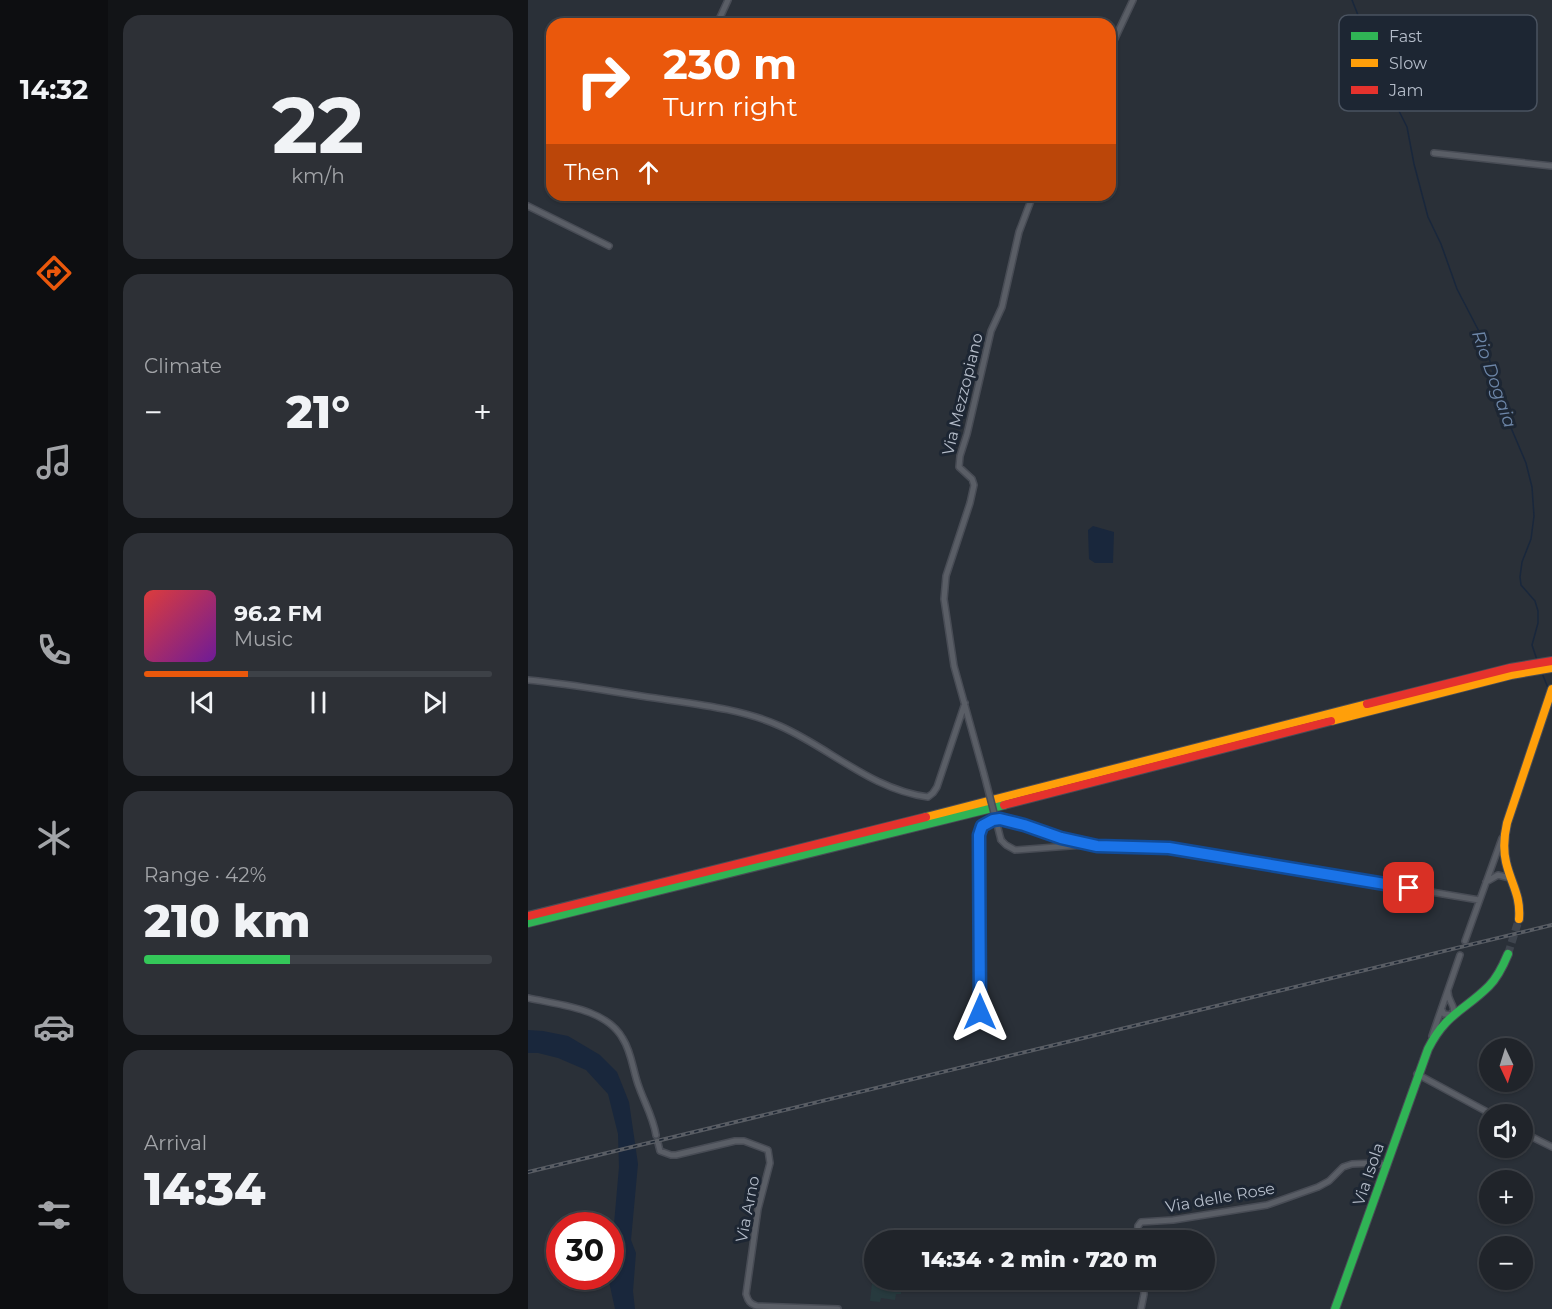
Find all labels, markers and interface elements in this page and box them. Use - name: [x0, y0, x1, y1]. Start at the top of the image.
- legend: [1339, 15, 1537, 111]
- text: Fast: [1389, 27, 1423, 46]
- text: 230 m: [663, 38, 797, 90]
- icon: right: [564, 42, 642, 120]
- text: Slow: [1389, 54, 1427, 73]
- text: 14:32: [20, 73, 88, 106]
- text: 22: [272, 77, 364, 173]
- text: Jam: [1388, 81, 1423, 100]
- text: Turn right: [663, 90, 798, 123]
- icon: ahead: [632, 156, 665, 189]
- text: Then: [564, 159, 620, 186]
- text: km/h: [291, 164, 345, 188]
- icon: directions: [33, 252, 75, 294]
- water label: Rio Dogaia: [1467, 327, 1521, 431]
- street label: Via Mezzopiano: [938, 331, 987, 457]
- text: Climate: [144, 354, 222, 378]
- text: 21°: [286, 384, 350, 439]
- text: −: [144, 392, 163, 432]
- text: +: [473, 392, 492, 432]
- icon: music: [33, 441, 75, 483]
- text: 96.2 FM: [234, 600, 323, 627]
- text: Music: [234, 627, 293, 651]
- icon: phone: [33, 629, 75, 671]
- icon: previous: [186, 686, 219, 719]
- icon: pause: [302, 686, 335, 719]
- icon: next: [418, 686, 451, 719]
- icon: climate: [33, 817, 75, 859]
- pin: [1383, 862, 1434, 913]
- text: Range · 42%: [144, 863, 266, 887]
- icon: arrive: [1392, 871, 1425, 904]
- text: 210 km: [144, 893, 311, 948]
- position arrow: [948, 980, 1012, 1044]
- icon: car: [33, 1006, 75, 1048]
- north arrow: [1479, 1038, 1533, 1092]
- map controls: [1479, 1038, 1533, 1290]
- button: sound: [1479, 1104, 1533, 1158]
- text: Arrival: [144, 1131, 207, 1155]
- street label: Via Isola: [1349, 1140, 1388, 1208]
- text: 14:34: [144, 1161, 266, 1216]
- button: +: [1479, 1170, 1533, 1224]
- street label: Via Arno: [732, 1174, 763, 1244]
- street label: Via delle Rose: [1164, 1179, 1276, 1216]
- icon: filters: [33, 1194, 75, 1236]
- speed limit sign: 30: [546, 1212, 624, 1290]
- button: −: [1479, 1236, 1533, 1290]
- text: 14:34 · 2 min · 720 m: [922, 1246, 1157, 1273]

